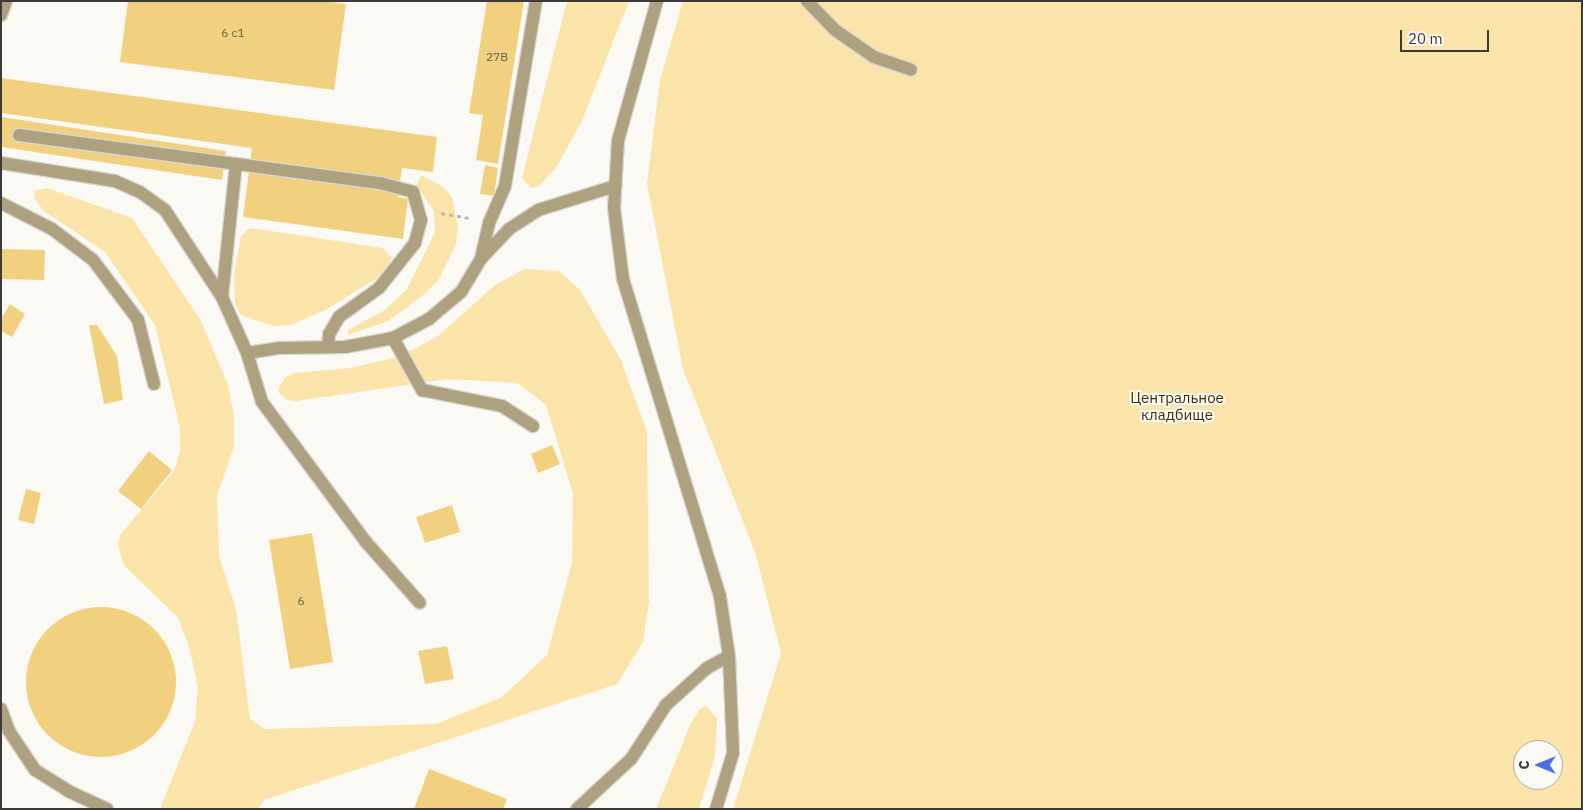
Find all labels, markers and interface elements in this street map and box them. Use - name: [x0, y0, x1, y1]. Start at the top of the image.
- scale bar: [1403, 20, 1492, 52]
- house number: 6 с1: [221, 26, 245, 40]
- text: 20 m: [1408, 29, 1443, 48]
- house number: 27В: [486, 50, 508, 64]
- park label: Центральное кладбище: [1130, 388, 1224, 423]
- house number: 6: [297, 594, 305, 608]
- north arrow: [1513, 740, 1563, 790]
- text: С: [1515, 760, 1533, 770]

